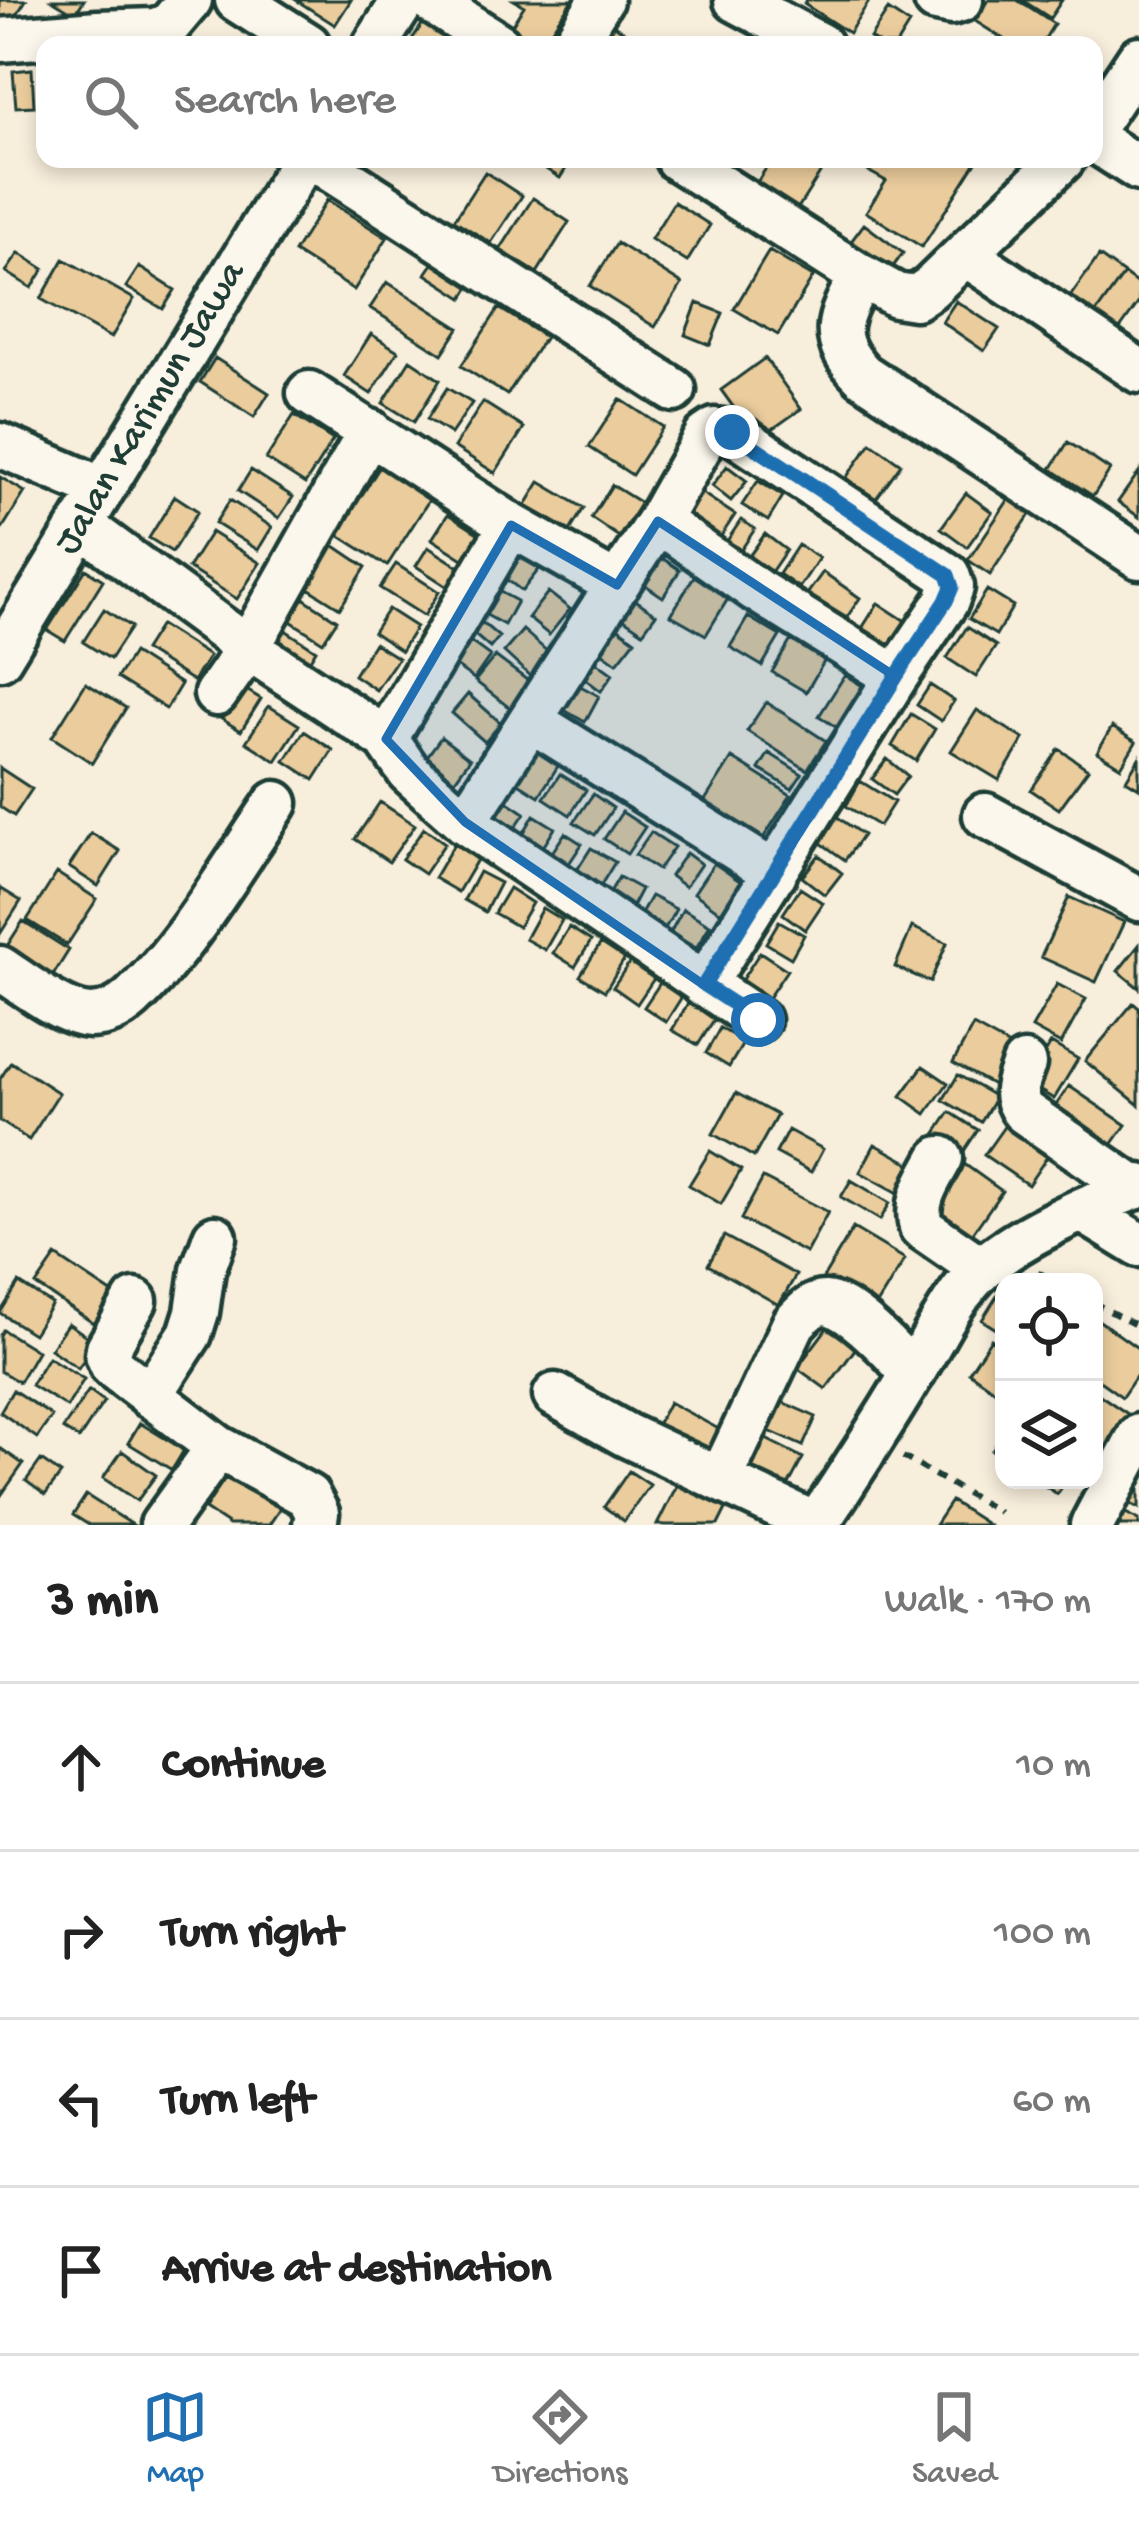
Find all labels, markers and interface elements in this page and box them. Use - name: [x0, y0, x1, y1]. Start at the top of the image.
- search box: [36, 36, 1103, 168]
- icon: search: [78, 69, 144, 135]
- text: Search here: [174, 76, 396, 129]
- street label: Jalan Karimun Jawa: [46, 253, 258, 564]
- route end: [705, 405, 759, 459]
- route start: [731, 993, 785, 1047]
- map controls: [995, 1273, 1103, 1489]
- button: locate: [995, 1273, 1103, 1381]
- button: layers: [995, 1381, 1103, 1489]
- text: 3 min: [48, 1573, 158, 1633]
- text: Walk · 170 m: [884, 1580, 1091, 1626]
- icon: ahead: [48, 1734, 114, 1800]
- text: Continue: [162, 1740, 325, 1793]
- text: 10 m: [1016, 1744, 1091, 1790]
- icon: right: [48, 1902, 114, 1968]
- text: Turn right: [162, 1908, 342, 1961]
- text: 100 m: [994, 1912, 1091, 1958]
- icon: left: [48, 2070, 114, 2136]
- text: Turn left: [162, 2076, 314, 2129]
- text: 60 m: [1012, 2080, 1091, 2126]
- icon: arrive: [48, 2238, 114, 2304]
- text: Arrive at destination: [162, 2244, 551, 2297]
- tab: Map: [142, 2384, 208, 2494]
- tab: Directions: [493, 2384, 627, 2494]
- tab: Saved: [912, 2384, 997, 2494]

